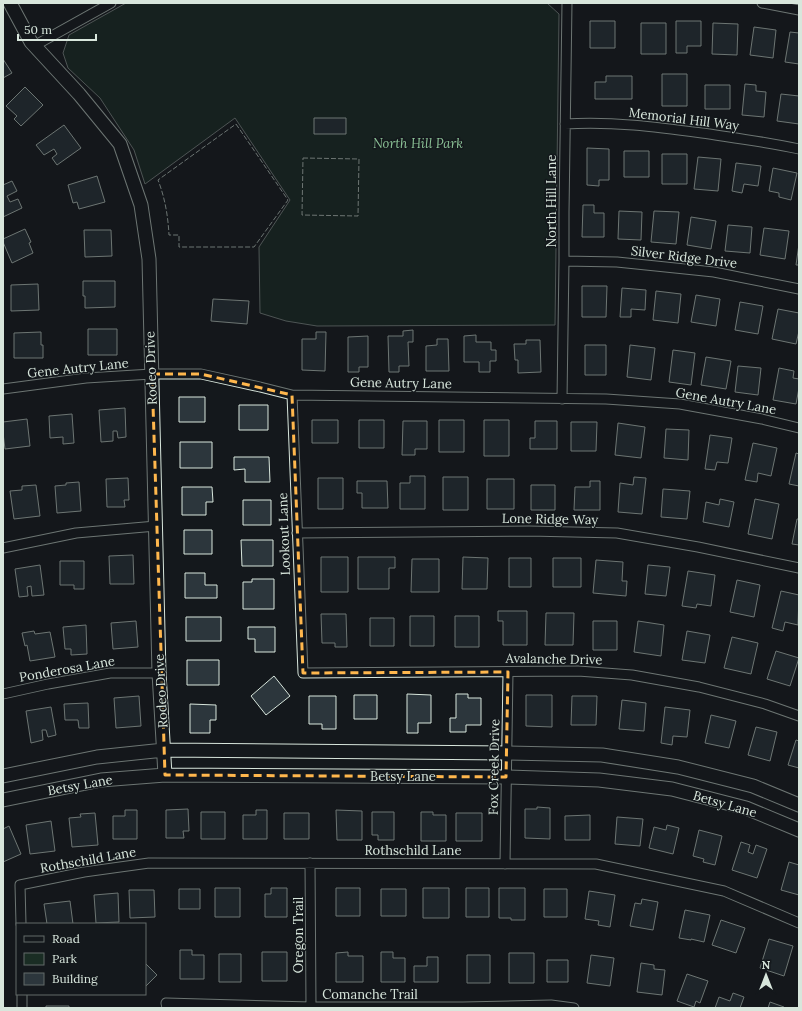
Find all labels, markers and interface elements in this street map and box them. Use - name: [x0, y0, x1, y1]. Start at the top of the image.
- scale bar: [18, 16, 96, 42]
- text: 50 m: [24, 22, 52, 37]
- street label: Memorial Hill Way: [628, 104, 740, 134]
- park label: North Hill Park: [373, 135, 463, 152]
- street label: North Hill Lane: [543, 155, 560, 247]
- street label: Silver Ridge Drive: [630, 242, 738, 272]
- street label: Rodeo Drive: [141, 331, 161, 405]
- street label: Gene Autry Lane: [26, 354, 130, 382]
- street label: Gene Autry Lane: [350, 374, 452, 392]
- street label: Gene Autry Lane: [674, 384, 778, 418]
- street label: Lookout Lane: [274, 492, 294, 576]
- street label: Lone Ridge Way: [502, 510, 599, 528]
- street label: Avalanche Drive: [504, 650, 603, 668]
- street label: Ponderosa Lane: [18, 652, 116, 686]
- street label: Rodeo Drive: [151, 654, 171, 728]
- street label: Fox Creek Drive: [485, 719, 503, 815]
- street label: Betsy Lane: [370, 768, 436, 785]
- street label: Betsy Lane: [46, 771, 114, 799]
- street label: Betsy Lane: [691, 787, 759, 821]
- street label: Rothschild Lane: [364, 842, 462, 859]
- street label: Rothschild Lane: [39, 843, 137, 877]
- street label: Oregon Trail: [290, 896, 307, 973]
- legend: [16, 923, 146, 995]
- text: Road: [52, 931, 80, 946]
- text: Park: [52, 951, 78, 966]
- north arrow: [746, 955, 786, 995]
- text: N: [762, 958, 771, 972]
- text: Building: [52, 971, 98, 986]
- street label: Comanche Trail: [322, 986, 418, 1003]

